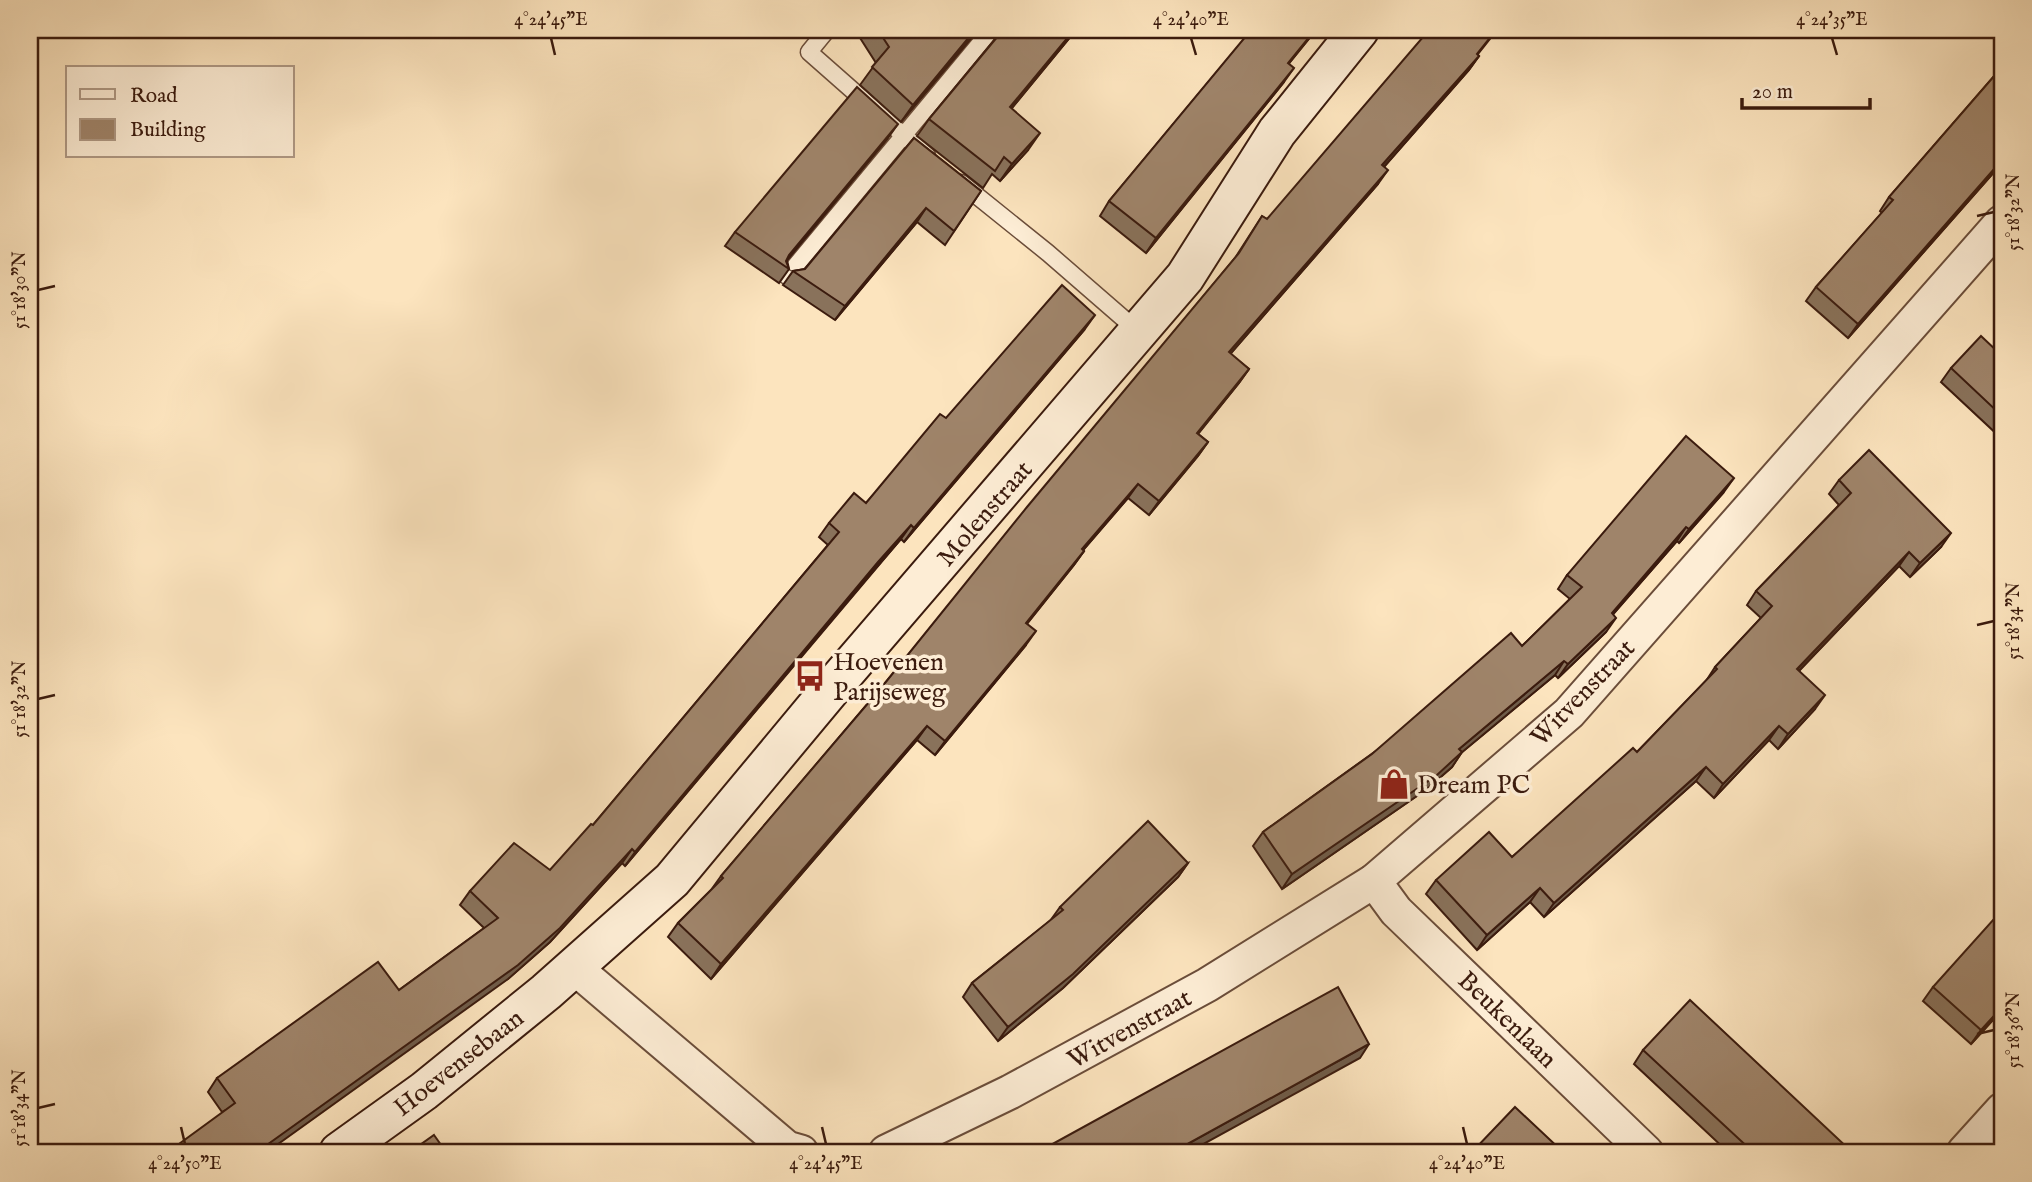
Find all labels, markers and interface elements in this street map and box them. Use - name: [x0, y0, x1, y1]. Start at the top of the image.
- text: 4°24'45"E: [514, 9, 588, 32]
- text: 4°24'40"E: [1153, 9, 1229, 32]
- text: 4°24'35"E: [1796, 9, 1868, 32]
- legend: [66, 66, 294, 158]
- scale bar: [1742, 66, 1869, 110]
- text: 20 m: [1752, 79, 1793, 106]
- text: Road: [130, 83, 178, 110]
- text: Building: [130, 117, 206, 144]
- text: 51°18'32"N: [2003, 173, 2026, 251]
- text: 51°18'30"N: [9, 251, 32, 329]
- street label: Molenstraat: [930, 454, 1040, 574]
- text: 51°18'34"N: [2003, 582, 2026, 660]
- street label: Witvenstraat: [1524, 632, 1643, 754]
- place label: Hoevenen Parijseweg: [833, 646, 947, 709]
- bus stop icon: Hoevenen Parijseweg: [793, 659, 827, 693]
- text: 51°18'32"N: [9, 660, 32, 738]
- shop icon: Dream PC: [1377, 767, 1411, 801]
- place label: Dream PC: [1417, 769, 1530, 802]
- street label: Beukenlaan: [1450, 965, 1564, 1076]
- street label: Witvenstraat: [1062, 982, 1198, 1077]
- text: 51°18'36"N: [2003, 991, 2026, 1068]
- street label: Hoevensebaan: [387, 1002, 531, 1124]
- text: 51°18'34"N: [9, 1069, 32, 1147]
- text: 4°24'50"E: [148, 1153, 222, 1176]
- text: 4°24'45"E: [789, 1153, 863, 1176]
- text: 4°24'40"E: [1429, 1153, 1505, 1176]

